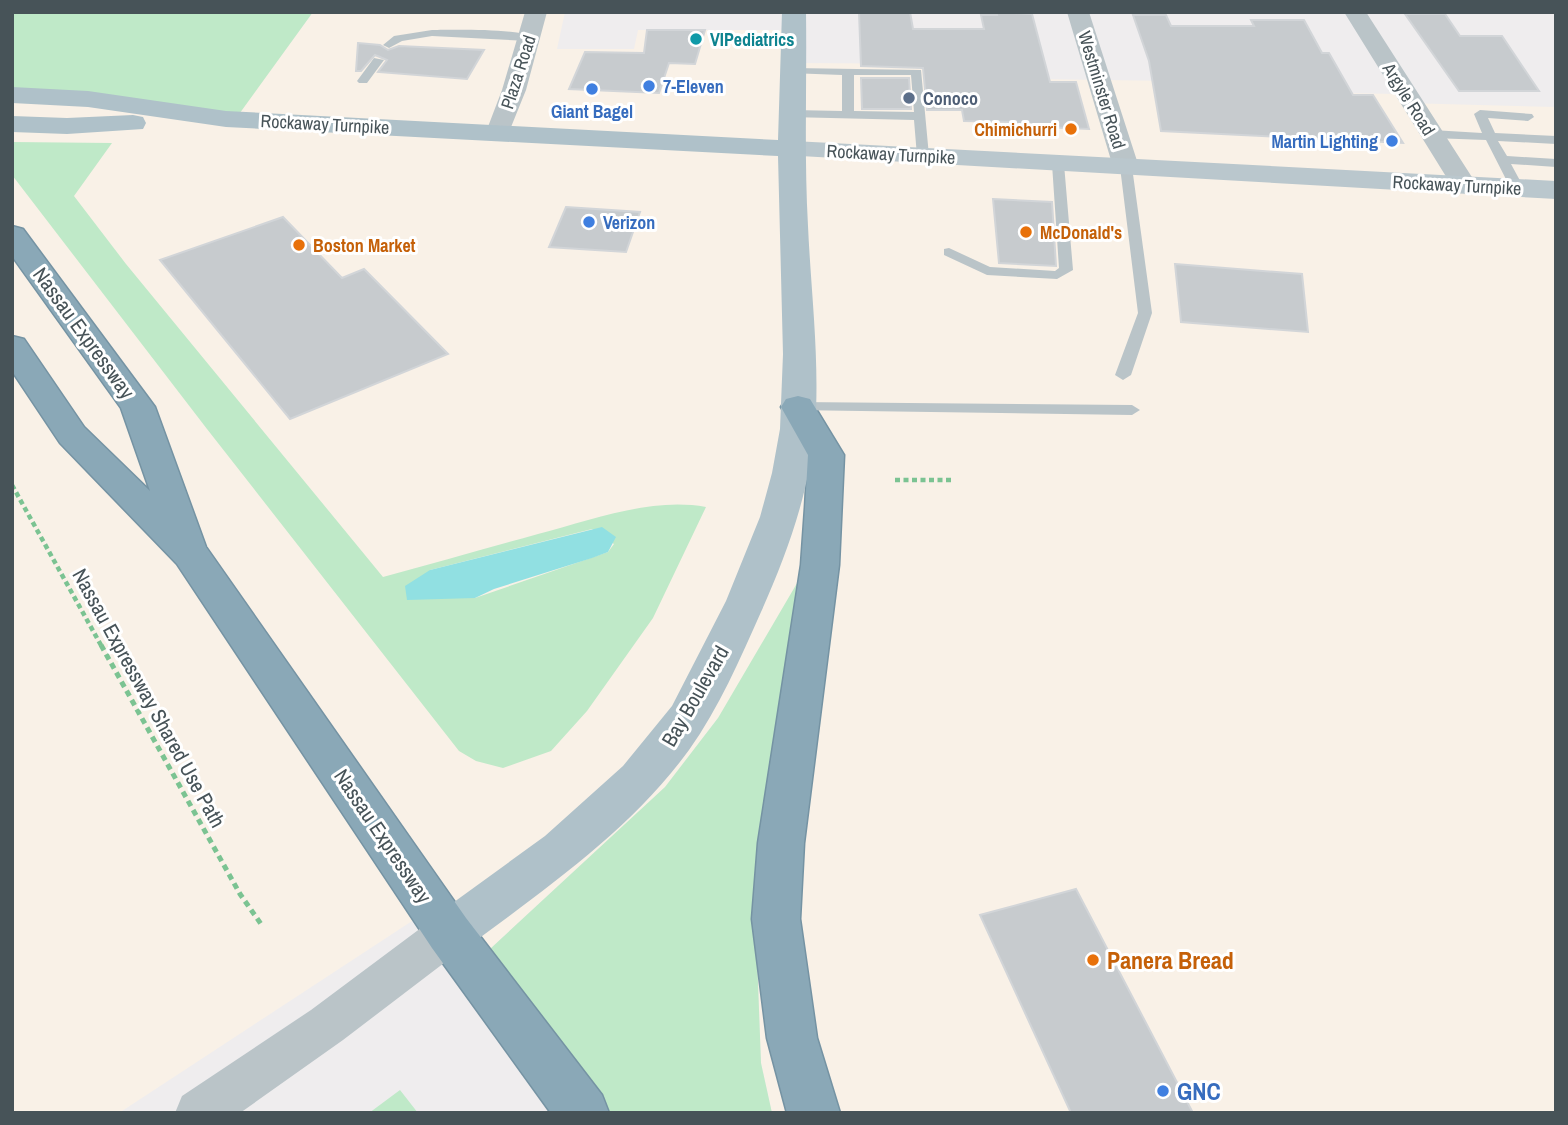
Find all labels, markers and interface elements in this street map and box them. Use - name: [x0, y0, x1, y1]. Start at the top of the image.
- place label: VIPediatrics: [710, 27, 795, 52]
- street label: Westminster Road: [1072, 28, 1132, 152]
- marker: VIPediatrics: [688, 31, 704, 47]
- street label: Plaza Road: [494, 32, 542, 112]
- street label: Argyle Road: [1376, 57, 1441, 140]
- place label: 7-Eleven: [663, 74, 724, 99]
- marker: 7-Eleven: [641, 78, 657, 94]
- marker: Giant Bagel: [584, 81, 600, 97]
- place label: Conoco: [923, 86, 978, 111]
- marker: Conoco: [901, 90, 917, 106]
- place label: Giant Bagel: [551, 99, 633, 124]
- street label: Rockaway Turnpike: [260, 108, 390, 140]
- place label: Chimichurri: [974, 117, 1057, 142]
- marker: Chimichurri: [1063, 121, 1079, 137]
- place label: Martin Lighting: [1271, 129, 1378, 154]
- marker: Martin Lighting: [1384, 133, 1400, 149]
- street label: Rockaway Turnpike: [826, 138, 956, 170]
- street label: Rockaway Turnpike: [1392, 169, 1522, 201]
- place label: Verizon: [603, 210, 655, 235]
- marker: Verizon: [581, 214, 597, 230]
- place label: McDonald's: [1040, 220, 1122, 245]
- marker: McDonald's: [1018, 224, 1034, 240]
- place label: Boston Market: [313, 233, 416, 258]
- marker: Boston Market: [291, 237, 307, 253]
- street label: Nassau Expressway: [26, 261, 142, 405]
- street label: Nassau Expressway Shared Use Path: [66, 563, 232, 833]
- street label: Bay Boulevard: [654, 640, 736, 752]
- street label: Nassau Expressway: [327, 763, 439, 909]
- place label: Panera Bread: [1107, 944, 1234, 976]
- marker: Panera Bread: [1085, 952, 1101, 968]
- place label: GNC: [1177, 1075, 1221, 1107]
- marker: GNC: [1155, 1083, 1171, 1099]

